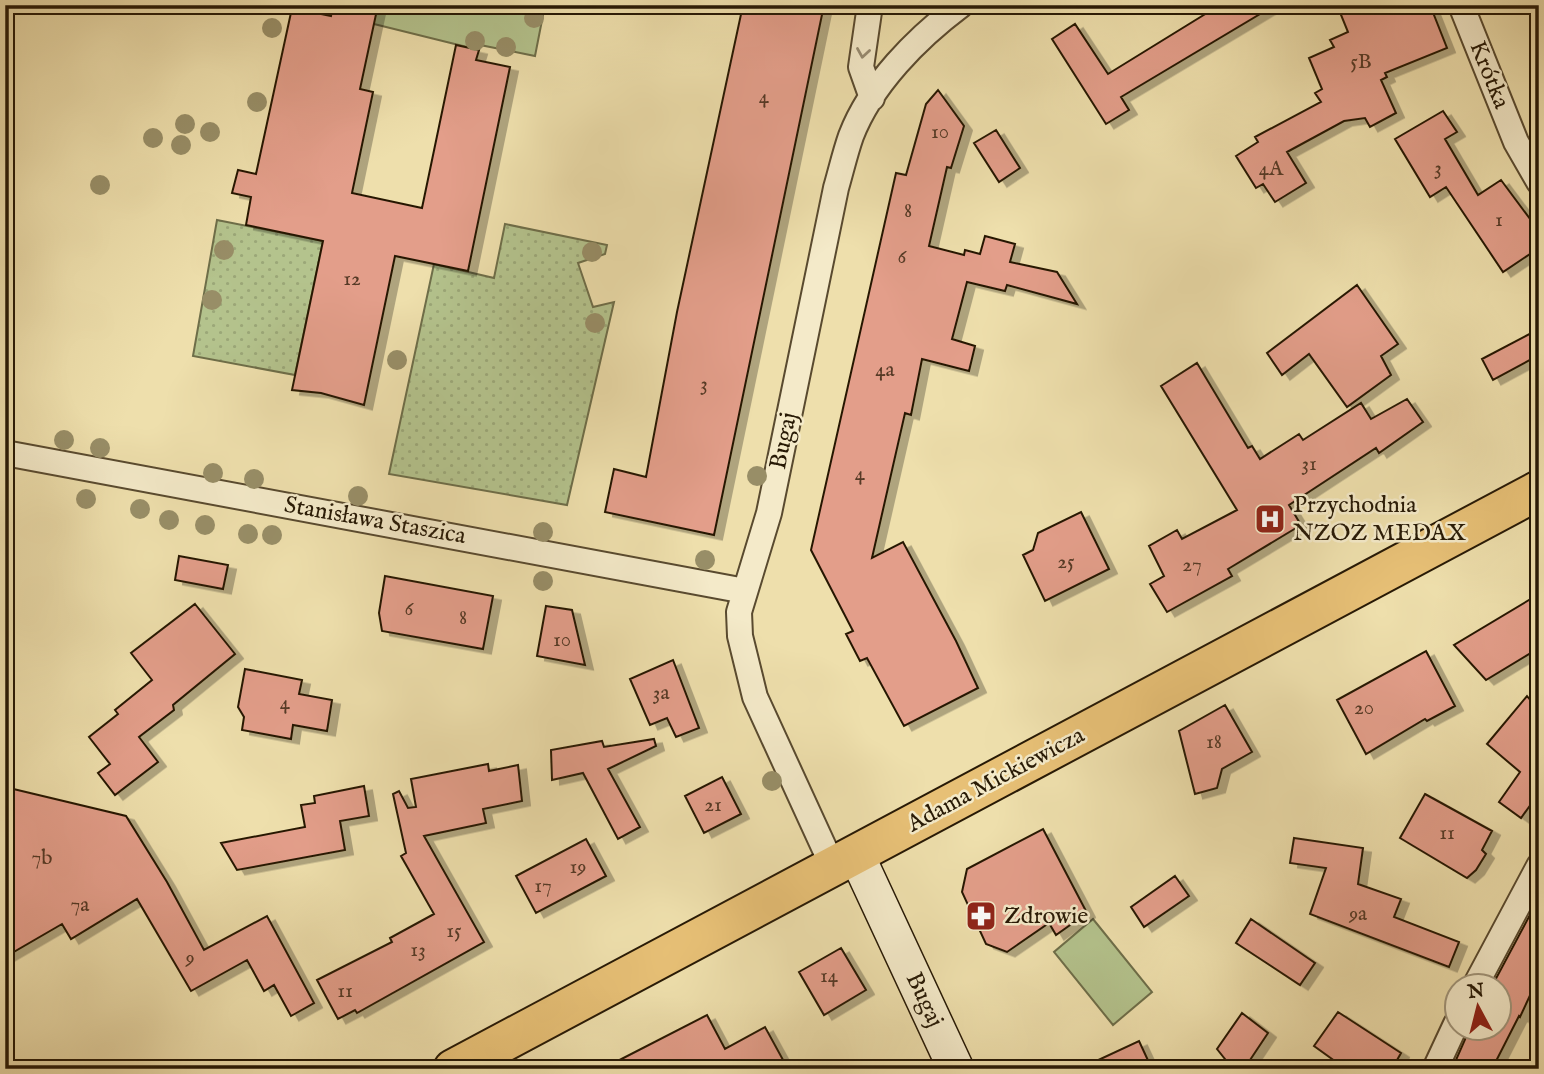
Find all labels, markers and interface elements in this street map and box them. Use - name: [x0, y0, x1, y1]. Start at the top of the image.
- street label: Krótka: [1461, 36, 1517, 114]
- one-way arrow: [856, 47, 871, 59]
- house number: 5B: [1350, 49, 1372, 76]
- house number: 4: [759, 84, 770, 111]
- house number: 10: [931, 119, 949, 146]
- house number: 3: [1434, 155, 1442, 182]
- house number: 4A: [1259, 156, 1284, 183]
- house number: 8: [904, 198, 912, 225]
- house number: 1: [1495, 207, 1503, 234]
- house number: 6: [898, 244, 908, 271]
- house number: 12: [343, 266, 361, 293]
- house number: 4a: [875, 357, 896, 384]
- house number: 3: [700, 371, 708, 398]
- street label: Bugaj: [763, 410, 805, 472]
- house number: 31: [1301, 451, 1317, 478]
- house number: 4: [855, 461, 866, 488]
- street label: Stanisława Staszica: [282, 490, 469, 552]
- place label: Przychodnia NZOZ MEDAX: [1293, 490, 1467, 549]
- hospital icon: Przychodnia NZOZ MEDAX: [1253, 502, 1287, 536]
- house number: 25: [1057, 549, 1075, 576]
- house number: 27: [1182, 552, 1202, 579]
- house number: 6: [405, 596, 415, 623]
- house number: 8: [459, 605, 467, 632]
- house number: 10: [553, 627, 571, 654]
- house number: 3a: [653, 680, 670, 707]
- house number: 4: [280, 690, 291, 717]
- house number: 20: [1354, 695, 1374, 722]
- street label: Adama Mickiewicza: [901, 720, 1091, 840]
- house number: 18: [1206, 729, 1222, 756]
- house number: 21: [704, 792, 722, 819]
- house number: 11: [1439, 820, 1455, 847]
- house number: 7b: [31, 845, 53, 872]
- house number: 19: [570, 854, 587, 881]
- house number: 17: [534, 873, 552, 900]
- house number: 7a: [71, 892, 90, 919]
- pharmacy icon: Zdrowie: [964, 899, 998, 933]
- place label: Zdrowie: [1004, 901, 1088, 932]
- house number: 9a: [1348, 901, 1368, 928]
- house number: 15: [446, 918, 462, 945]
- house number: 13: [410, 937, 426, 964]
- house number: 9: [184, 945, 195, 972]
- house number: 14: [820, 963, 839, 990]
- street label: Bugaj: [898, 967, 950, 1033]
- north arrow: [1442, 972, 1512, 1042]
- house number: 11: [337, 978, 353, 1005]
- text: N: [1466, 979, 1486, 1005]

